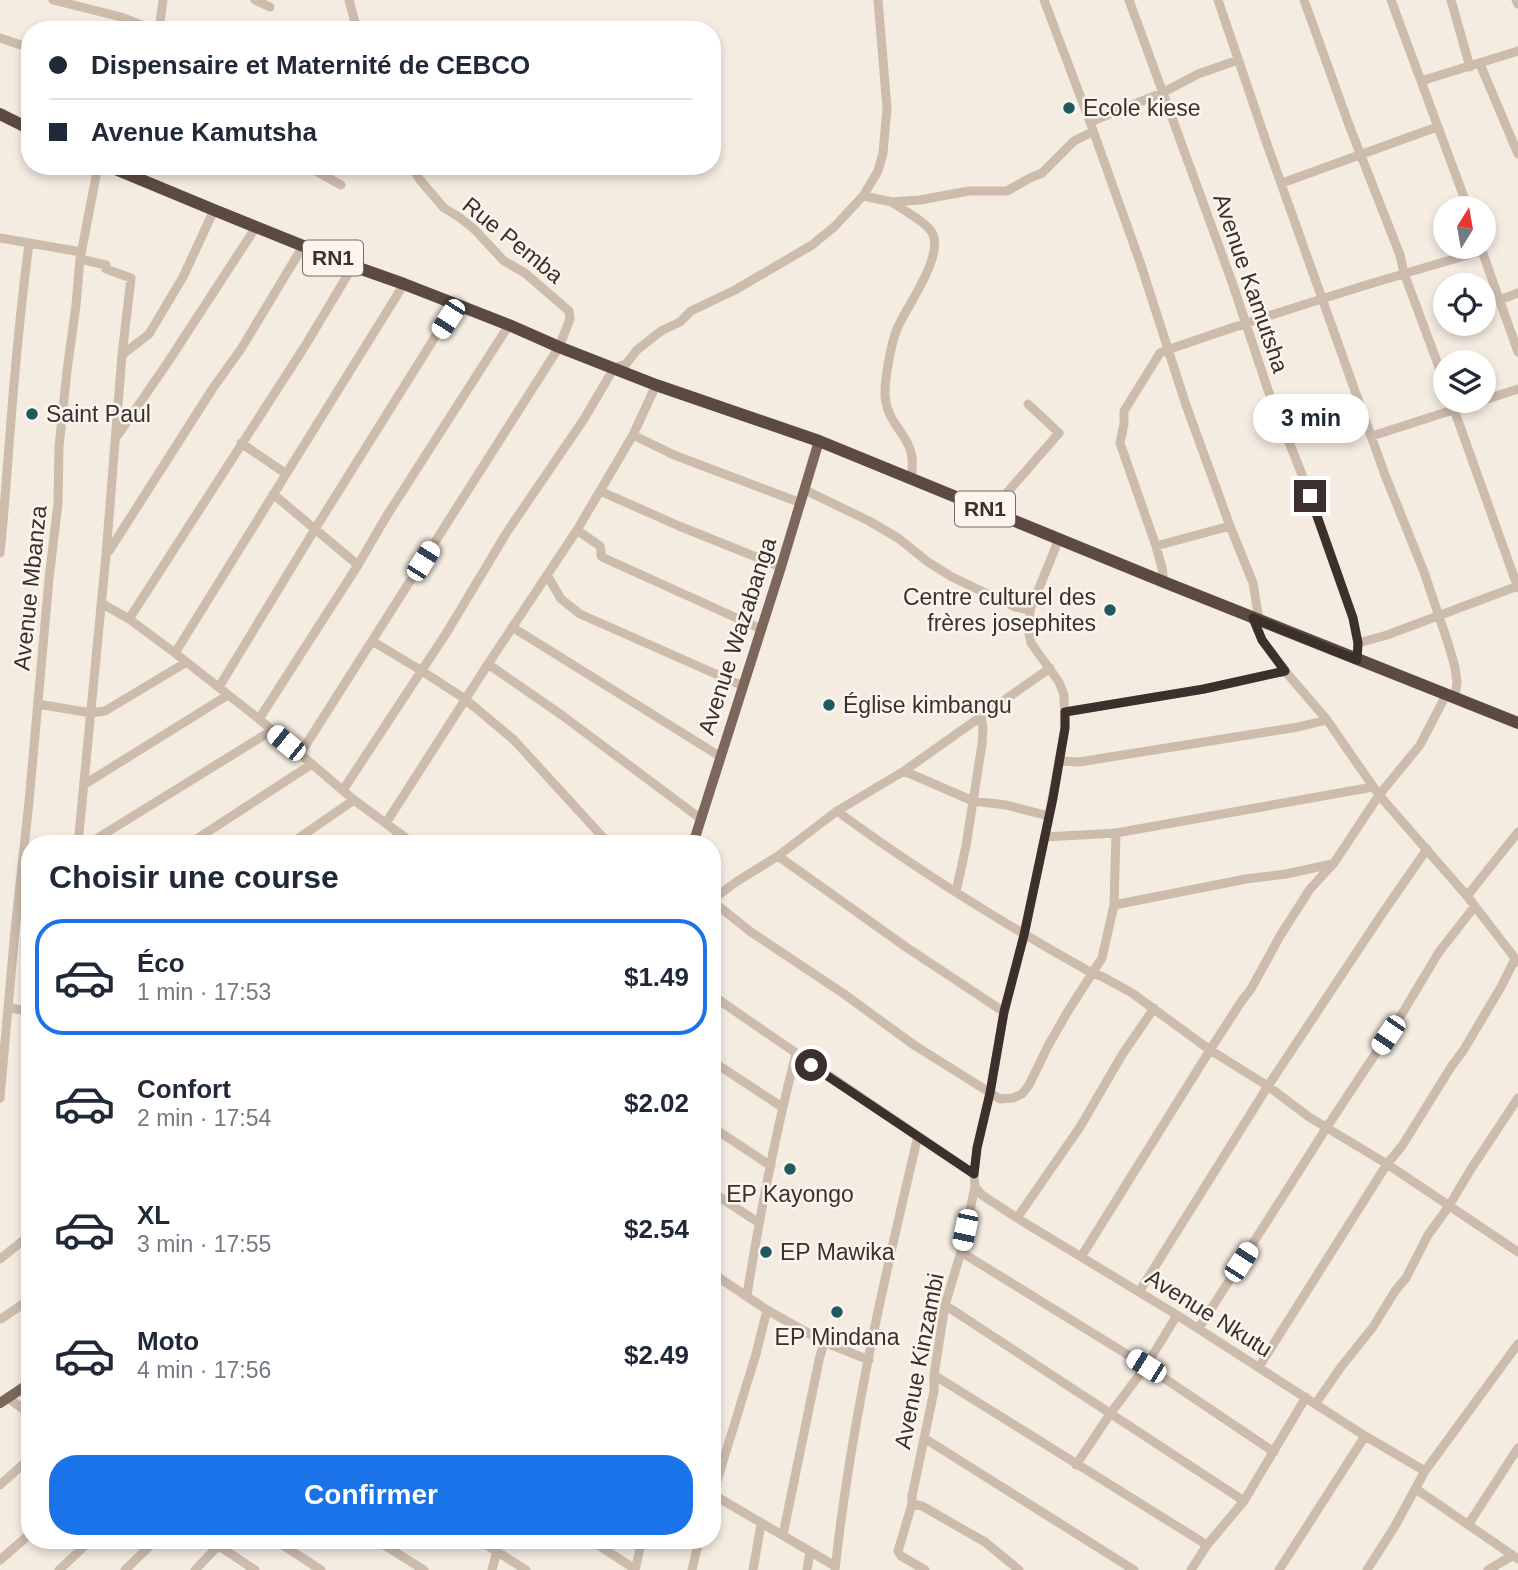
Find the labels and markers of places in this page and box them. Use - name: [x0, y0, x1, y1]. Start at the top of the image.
- place label: Ecole kiese: [1083, 95, 1201, 121]
- marker: Ecole kiese: [1061, 100, 1077, 116]
- place label: Saint Paul: [46, 401, 151, 427]
- marker: Saint Paul: [24, 406, 40, 422]
- place label: Centre culturel des frères josephites: [903, 584, 1096, 636]
- marker: Centre culturel des frères josephites: [1102, 602, 1118, 618]
- place label: Église kimbangu: [843, 692, 1012, 718]
- marker: Église kimbangu: [821, 697, 837, 713]
- marker: EP Kayongo: [782, 1161, 798, 1177]
- place label: EP Kayongo: [726, 1181, 854, 1207]
- place label: EP Mawika: [780, 1239, 895, 1265]
- marker: EP Mawika: [758, 1244, 774, 1260]
- marker: EP Mindana: [829, 1304, 845, 1320]
- place label: EP Mindana: [775, 1324, 900, 1350]

